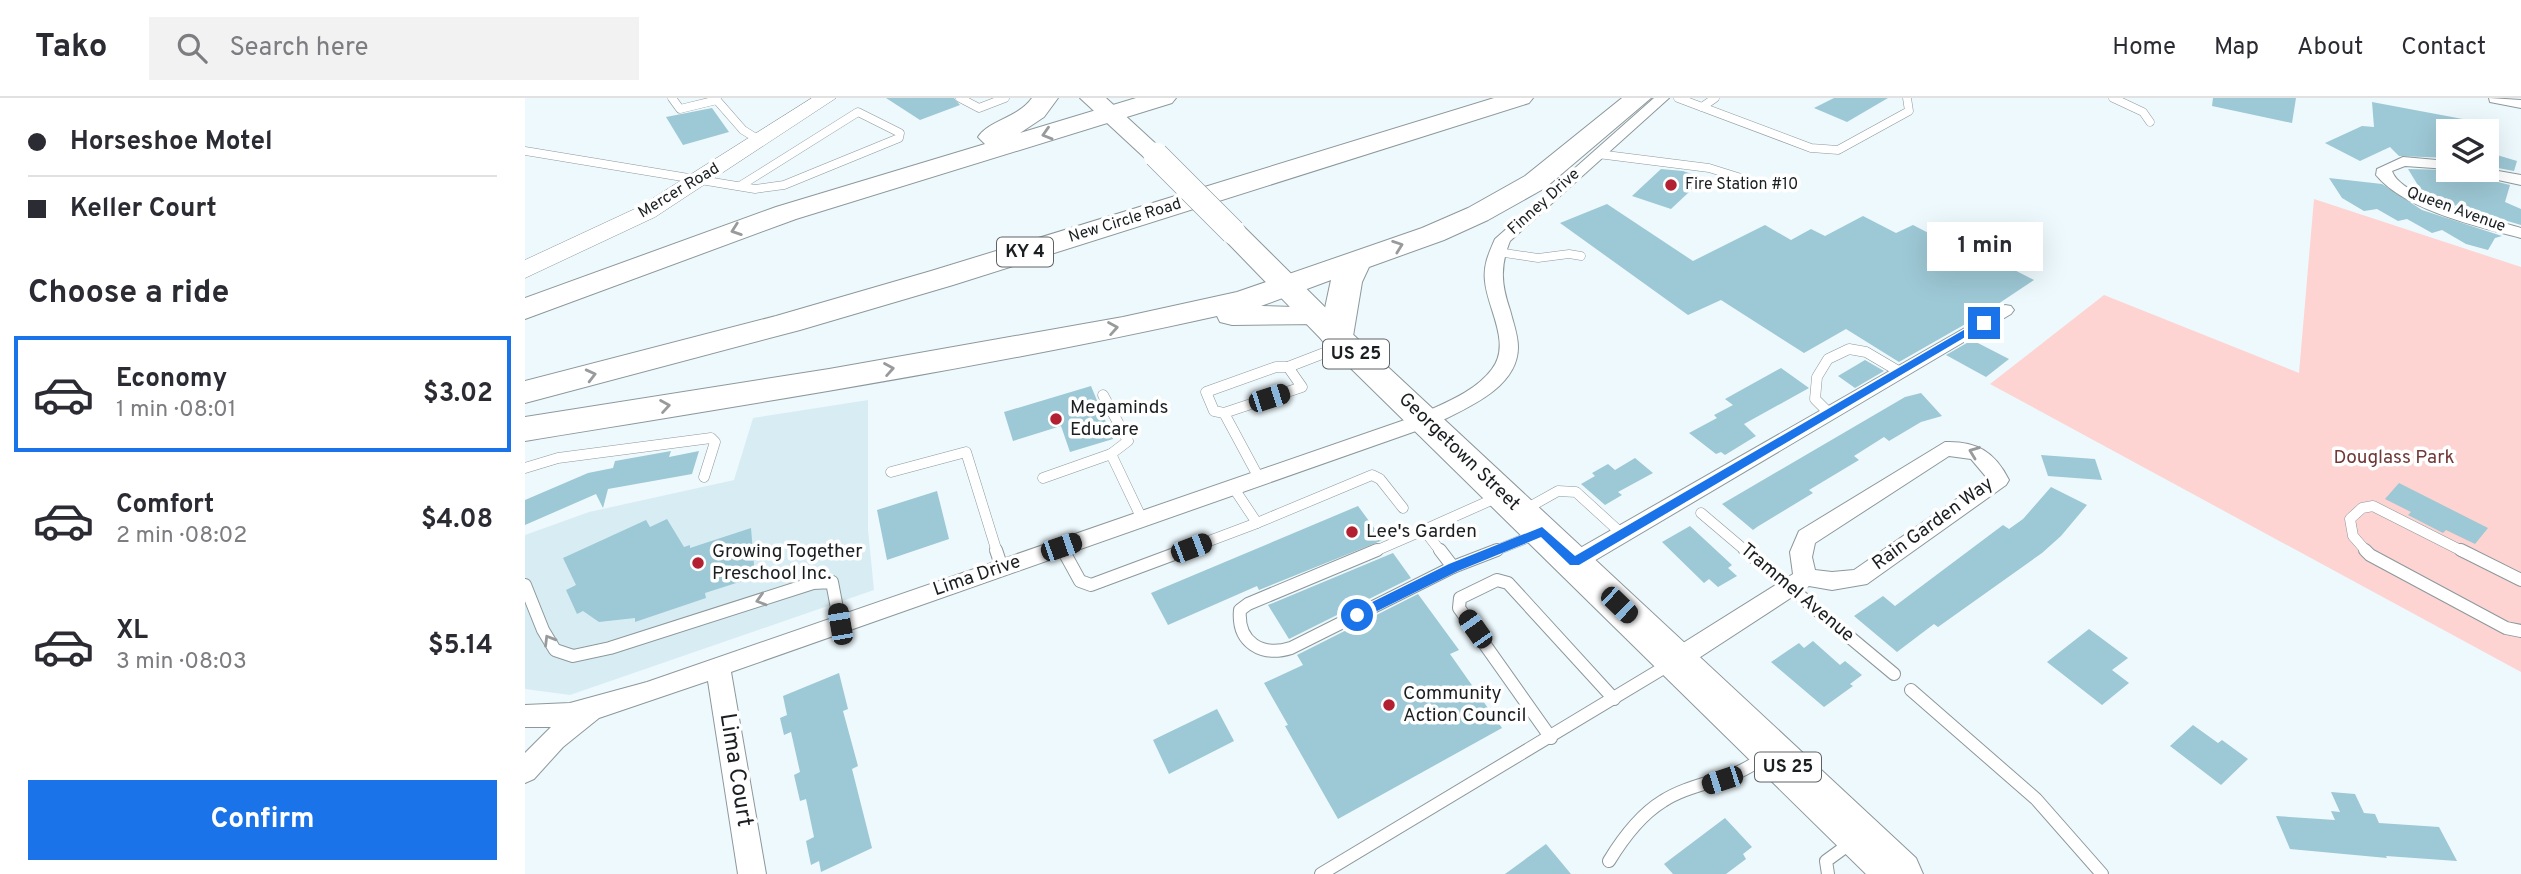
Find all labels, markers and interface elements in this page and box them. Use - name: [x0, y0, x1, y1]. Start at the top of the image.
- search box: [149, 17, 639, 80]
- text: Tako: [35, 27, 107, 69]
- icon: search: [173, 29, 211, 67]
- text: Search here: [229, 32, 368, 65]
- text: Home: [2112, 33, 2176, 63]
- text: Map: [2214, 33, 2259, 63]
- text: About: [2297, 33, 2363, 63]
- text: Contact: [2401, 33, 2486, 63]
- map controls: [2436, 119, 2499, 182]
- button: layers: [2436, 119, 2499, 182]
- text: Horseshoe Motel: [70, 126, 272, 159]
- one-way arrow: [1042, 126, 1054, 141]
- street label: Mercer Road: [635, 159, 723, 223]
- street label: Finney Drive: [1504, 164, 1584, 240]
- place label: Fire Station #10: [1685, 175, 1798, 195]
- marker: Fire Station #10: [1663, 177, 1679, 193]
- street label: Queen Avenue: [2404, 183, 2508, 237]
- text: Keller Court: [70, 193, 217, 226]
- street label: New Circle Road: [1066, 194, 1184, 248]
- one-way arrow: [731, 222, 743, 236]
- callout: 1 min: [1926, 222, 2042, 271]
- text: 1 min: [1957, 232, 2013, 261]
- road number: KY 4: [997, 238, 1053, 266]
- one-way arrow: [1392, 240, 1404, 254]
- text: Choose a ride: [28, 274, 229, 314]
- route end: [1968, 307, 2000, 339]
- one-way arrow: [1107, 322, 1119, 337]
- road number: US 25: [1323, 340, 1389, 368]
- one-way arrow: [883, 362, 895, 377]
- icon: car: [32, 363, 95, 426]
- text: Economy: [116, 363, 227, 396]
- one-way arrow: [585, 369, 597, 383]
- text: $3.02: [423, 378, 493, 411]
- car: [1246, 382, 1293, 414]
- street label: Georgetown Street: [1393, 388, 1525, 516]
- text: 1 min · 08:01: [116, 396, 236, 425]
- place label: Megaminds Educare: [1070, 396, 1168, 442]
- one-way arrow: [659, 399, 671, 414]
- marker: Megaminds Educare: [1048, 411, 1064, 427]
- park label: Douglass Park: [2333, 446, 2455, 470]
- one-way arrow: [1968, 447, 1980, 461]
- street label: Rain Garden Way: [1868, 472, 1998, 576]
- icon: car: [32, 489, 95, 552]
- text: Comfort: [116, 489, 214, 522]
- text: $4.08: [421, 504, 493, 537]
- place label: Lee's Garden: [1366, 520, 1477, 544]
- text: 2 min · 08:02: [116, 522, 247, 551]
- marker: Lee's Garden: [1344, 524, 1360, 540]
- car: [1038, 530, 1085, 564]
- car: [1168, 531, 1215, 565]
- street label: Trammel Avenue: [1735, 538, 1859, 648]
- place label: Growing Together Preschool Inc.: [712, 540, 863, 586]
- street label: Lima Drive: [930, 550, 1024, 602]
- marker: Growing Together Preschool Inc.: [690, 555, 706, 571]
- car: [1597, 583, 1642, 627]
- one-way arrow: [755, 591, 767, 606]
- route start: [1341, 599, 1373, 631]
- car: [827, 601, 854, 647]
- car: [1455, 606, 1496, 652]
- icon: car: [32, 615, 95, 678]
- text: XL: [116, 615, 148, 648]
- text: $5.14: [428, 630, 493, 663]
- one-way arrow: [544, 635, 557, 648]
- text: 3 min · 08:03: [116, 648, 247, 677]
- place label: Community Action Council: [1403, 682, 1526, 728]
- marker: Community Action Council: [1381, 697, 1397, 713]
- street label: Lima Court: [712, 711, 758, 829]
- road number: US 25: [1755, 752, 1821, 782]
- car: [1699, 764, 1746, 796]
- button: Confirm: [28, 780, 497, 860]

